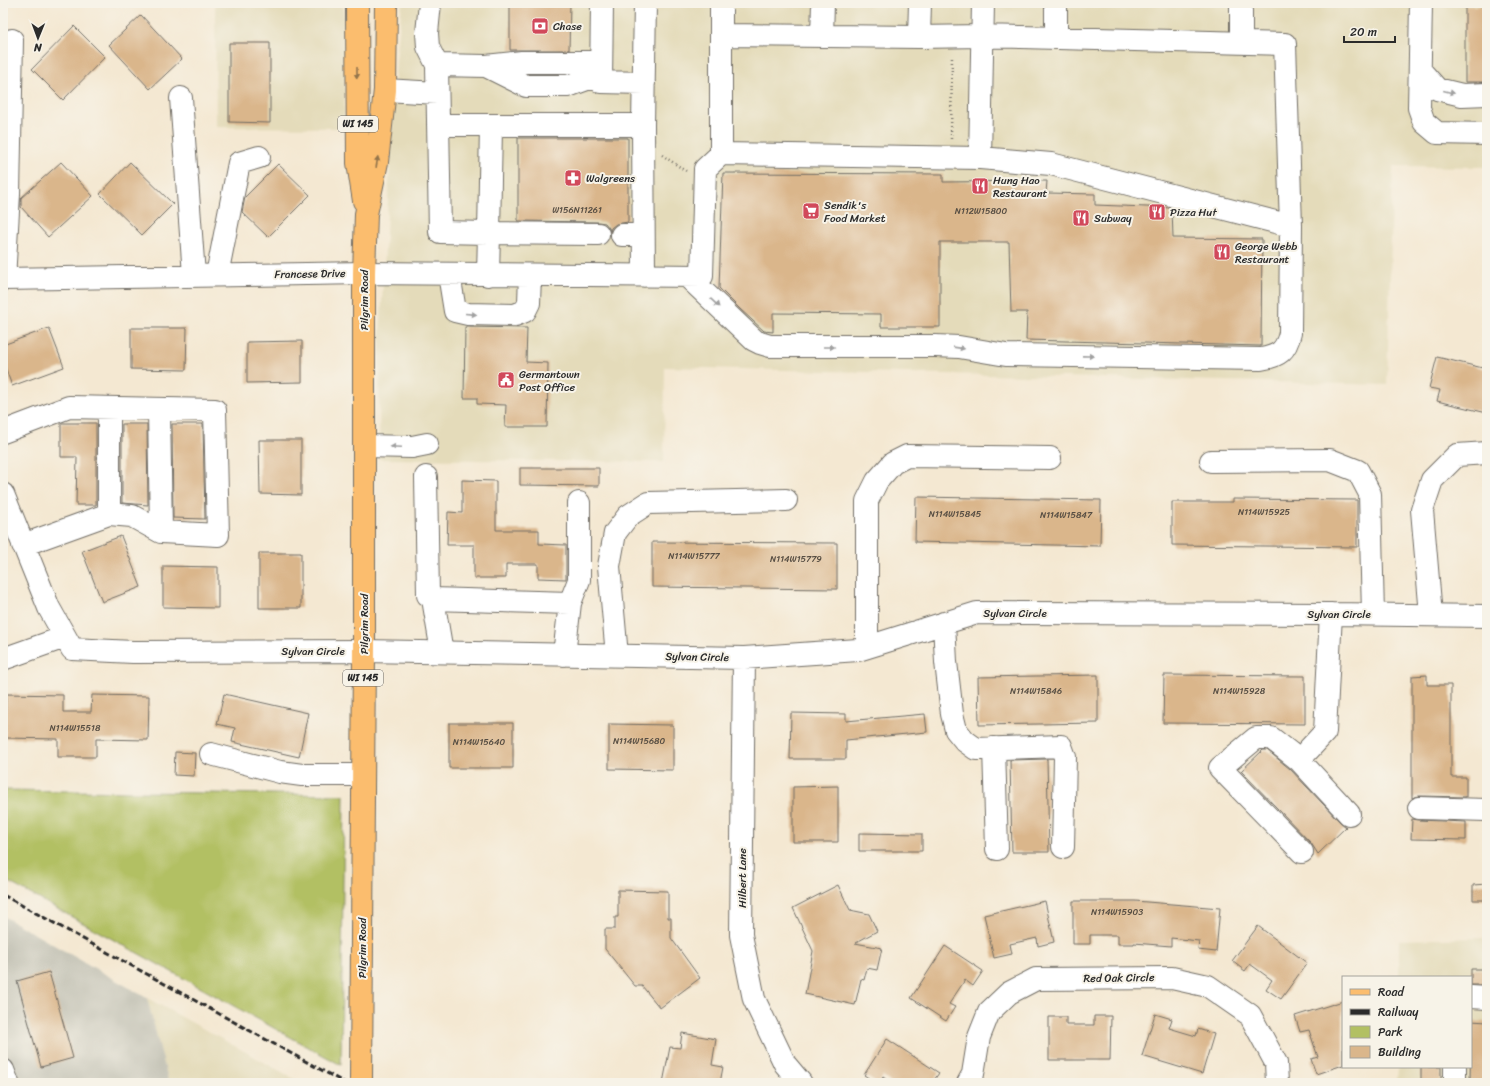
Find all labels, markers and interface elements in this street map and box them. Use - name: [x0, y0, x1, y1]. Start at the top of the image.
- bank icon: Chase: [530, 16, 550, 36]
- place label: Chase: [553, 17, 582, 36]
- north arrow: [18, 18, 58, 58]
- scale bar: [1344, 18, 1395, 44]
- text: 20 m: [1350, 21, 1377, 43]
- text: N: [33, 38, 43, 57]
- one-way arrow: [354, 67, 360, 80]
- one-way arrow: [1443, 89, 1455, 95]
- road number: WI 145: [338, 116, 378, 132]
- one-way arrow: [374, 156, 380, 168]
- pharmacy icon: Walgreens: [563, 168, 583, 188]
- place label: Walgreens: [586, 169, 636, 188]
- place label: Hung Hao Restaurant: [993, 171, 1048, 203]
- restaurant icon: Hung Hao Restaurant: [970, 176, 990, 196]
- place label: Sendik's Food Market: [824, 196, 886, 228]
- supermarket icon: Sendik's Food Market: [801, 201, 821, 221]
- house number: W156N11261: [552, 202, 602, 218]
- restaurant icon: Pizza Hut: [1147, 202, 1167, 222]
- house number: N112W15800: [955, 203, 1007, 219]
- place label: Pizza Hut: [1170, 203, 1217, 222]
- restaurant icon: Subway: [1071, 208, 1091, 228]
- place label: Subway: [1094, 209, 1132, 228]
- place label: George Webb Restaurant: [1235, 237, 1297, 269]
- restaurant icon: George Webb Restaurant: [1212, 242, 1232, 262]
- street label: Francese Drive: [274, 264, 346, 284]
- street label: Pilgrim Road: [355, 268, 374, 330]
- one-way arrow: [710, 298, 720, 308]
- one-way arrow: [465, 311, 477, 317]
- one-way arrow: [823, 344, 836, 350]
- one-way arrow: [953, 345, 965, 351]
- one-way arrow: [1082, 353, 1095, 359]
- place label: Germantown Post Office: [519, 365, 580, 397]
- public building icon: Germantown Post Office: [496, 370, 516, 390]
- one-way arrow: [389, 444, 402, 450]
- house number: N114W15925: [1238, 504, 1291, 520]
- house number: N114W15845: [929, 506, 982, 522]
- house number: N114W15847: [1040, 507, 1093, 523]
- house number: N114W15777: [668, 548, 721, 564]
- house number: N114W15779: [770, 551, 822, 567]
- street label: Pilgrim Road: [355, 592, 374, 654]
- street label: Sylvan Circle: [983, 604, 1047, 623]
- street label: Sylvan Circle: [1307, 605, 1371, 624]
- street label: Sylvan Circle: [281, 642, 345, 661]
- street label: Sylvan Circle: [665, 647, 730, 667]
- road number: WI 145: [343, 670, 383, 686]
- house number: N114W15846: [1010, 683, 1062, 699]
- house number: N114W15928: [1213, 683, 1266, 699]
- house number: N114W15518: [50, 720, 101, 736]
- house number: N114W15680: [613, 733, 665, 749]
- house number: N114W15640: [453, 734, 506, 750]
- street label: Hilbert Lane: [733, 848, 752, 908]
- house number: N114W15903: [1091, 904, 1143, 920]
- street label: Pilgrim Road: [353, 916, 372, 978]
- street label: Red Oak Circle: [1083, 968, 1155, 988]
- legend: [1342, 976, 1472, 1068]
- text: Road: [1378, 981, 1405, 1003]
- text: Railway: [1378, 1001, 1419, 1023]
- text: Park: [1378, 1021, 1403, 1043]
- text: Building: [1378, 1041, 1421, 1063]

